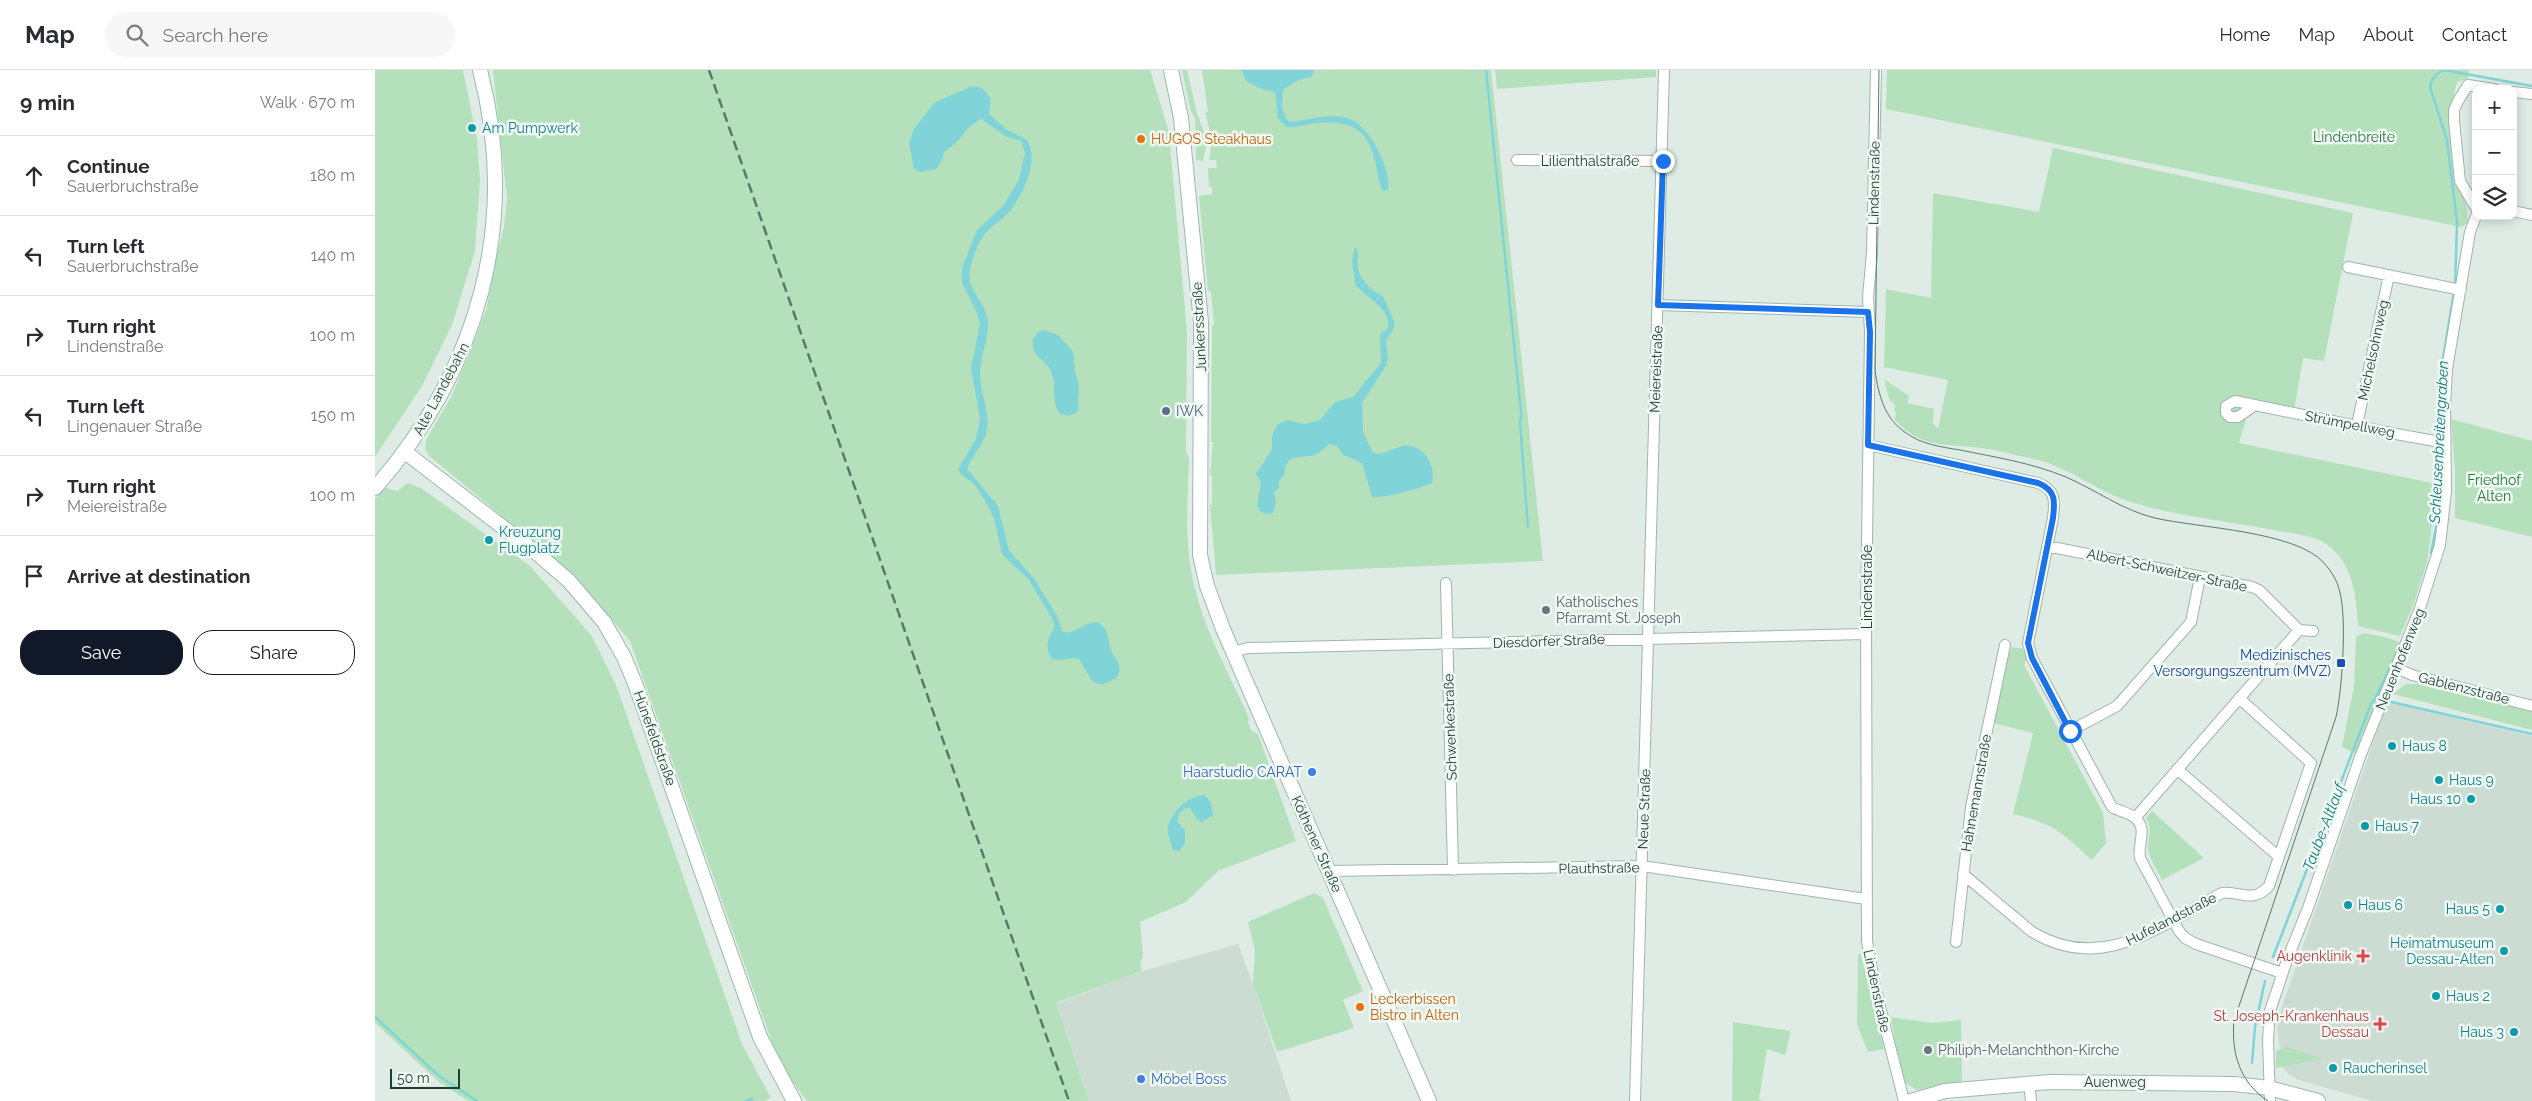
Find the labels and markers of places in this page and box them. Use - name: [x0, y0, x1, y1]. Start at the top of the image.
- place label: Am Pumpwerk: [482, 120, 578, 136]
- marker: Am Pumpwerk: [466, 122, 478, 134]
- place label: HUGOS Steakhaus: [1151, 131, 1272, 147]
- marker: HUGOS Steakhaus: [1135, 133, 1147, 145]
- place label: IWK: [1176, 403, 1203, 419]
- marker: IWK: [1160, 405, 1172, 417]
- place label: Kreuzung Flugplatz: [499, 524, 561, 556]
- marker: Kreuzung Flugplatz: [483, 534, 495, 546]
- place label: Katholisches Pfarramt St. Joseph: [1556, 594, 1681, 626]
- marker: Katholisches Pfarramt St. Joseph: [1540, 604, 1552, 616]
- place label: Medizinisches Versorgungszentrum (MVZ): [2153, 647, 2331, 679]
- marker: Medizinisches Versorgungszentrum (MVZ): [2335, 657, 2347, 669]
- place label: Haus 8: [2402, 738, 2447, 754]
- marker: Haus 8: [2386, 740, 2398, 752]
- place label: Haarstudio CARAT: [1183, 764, 1302, 780]
- marker: Haarstudio CARAT: [1306, 766, 1318, 778]
- place label: Haus 9: [2449, 772, 2494, 788]
- marker: Haus 9: [2433, 774, 2445, 786]
- place label: Haus 10: [2410, 791, 2461, 807]
- marker: Haus 10: [2465, 793, 2477, 805]
- place label: Haus 7: [2375, 818, 2420, 834]
- marker: Haus 7: [2359, 820, 2371, 832]
- place label: Haus 6: [2358, 897, 2403, 913]
- marker: Haus 6: [2342, 899, 2354, 911]
- place label: Haus 5: [2446, 901, 2490, 917]
- marker: Haus 5: [2494, 903, 2506, 915]
- place label: Heimatmuseum Dessau-Alten: [2390, 935, 2494, 967]
- marker: Heimatmuseum Dessau-Alten: [2498, 945, 2510, 957]
- place label: Augenklinik: [2276, 948, 2353, 964]
- marker: Augenklinik: [2356, 949, 2370, 963]
- place label: Haus 2: [2446, 988, 2490, 1004]
- marker: Haus 2: [2430, 990, 2442, 1002]
- place label: Leckerbissen Bistro in Alten: [1370, 991, 1459, 1023]
- marker: Leckerbissen Bistro in Alten: [1354, 1001, 1366, 1013]
- place label: St. Joseph-Krankenhaus Dessau: [2213, 1008, 2369, 1040]
- marker: St. Joseph-Krankenhaus Dessau: [2373, 1017, 2387, 1031]
- place label: Haus 3: [2460, 1024, 2504, 1040]
- marker: Haus 3: [2508, 1026, 2520, 1038]
- place label: Philiph-Melanchthon-Kirche: [1938, 1042, 2119, 1058]
- marker: Philiph-Melanchthon-Kirche: [1922, 1044, 1934, 1056]
- place label: Raucherinsel: [2343, 1060, 2427, 1076]
- marker: Raucherinsel: [2327, 1062, 2339, 1074]
- place label: Möbel Boss: [1151, 1071, 1227, 1087]
- marker: Möbel Boss: [1135, 1073, 1147, 1085]

